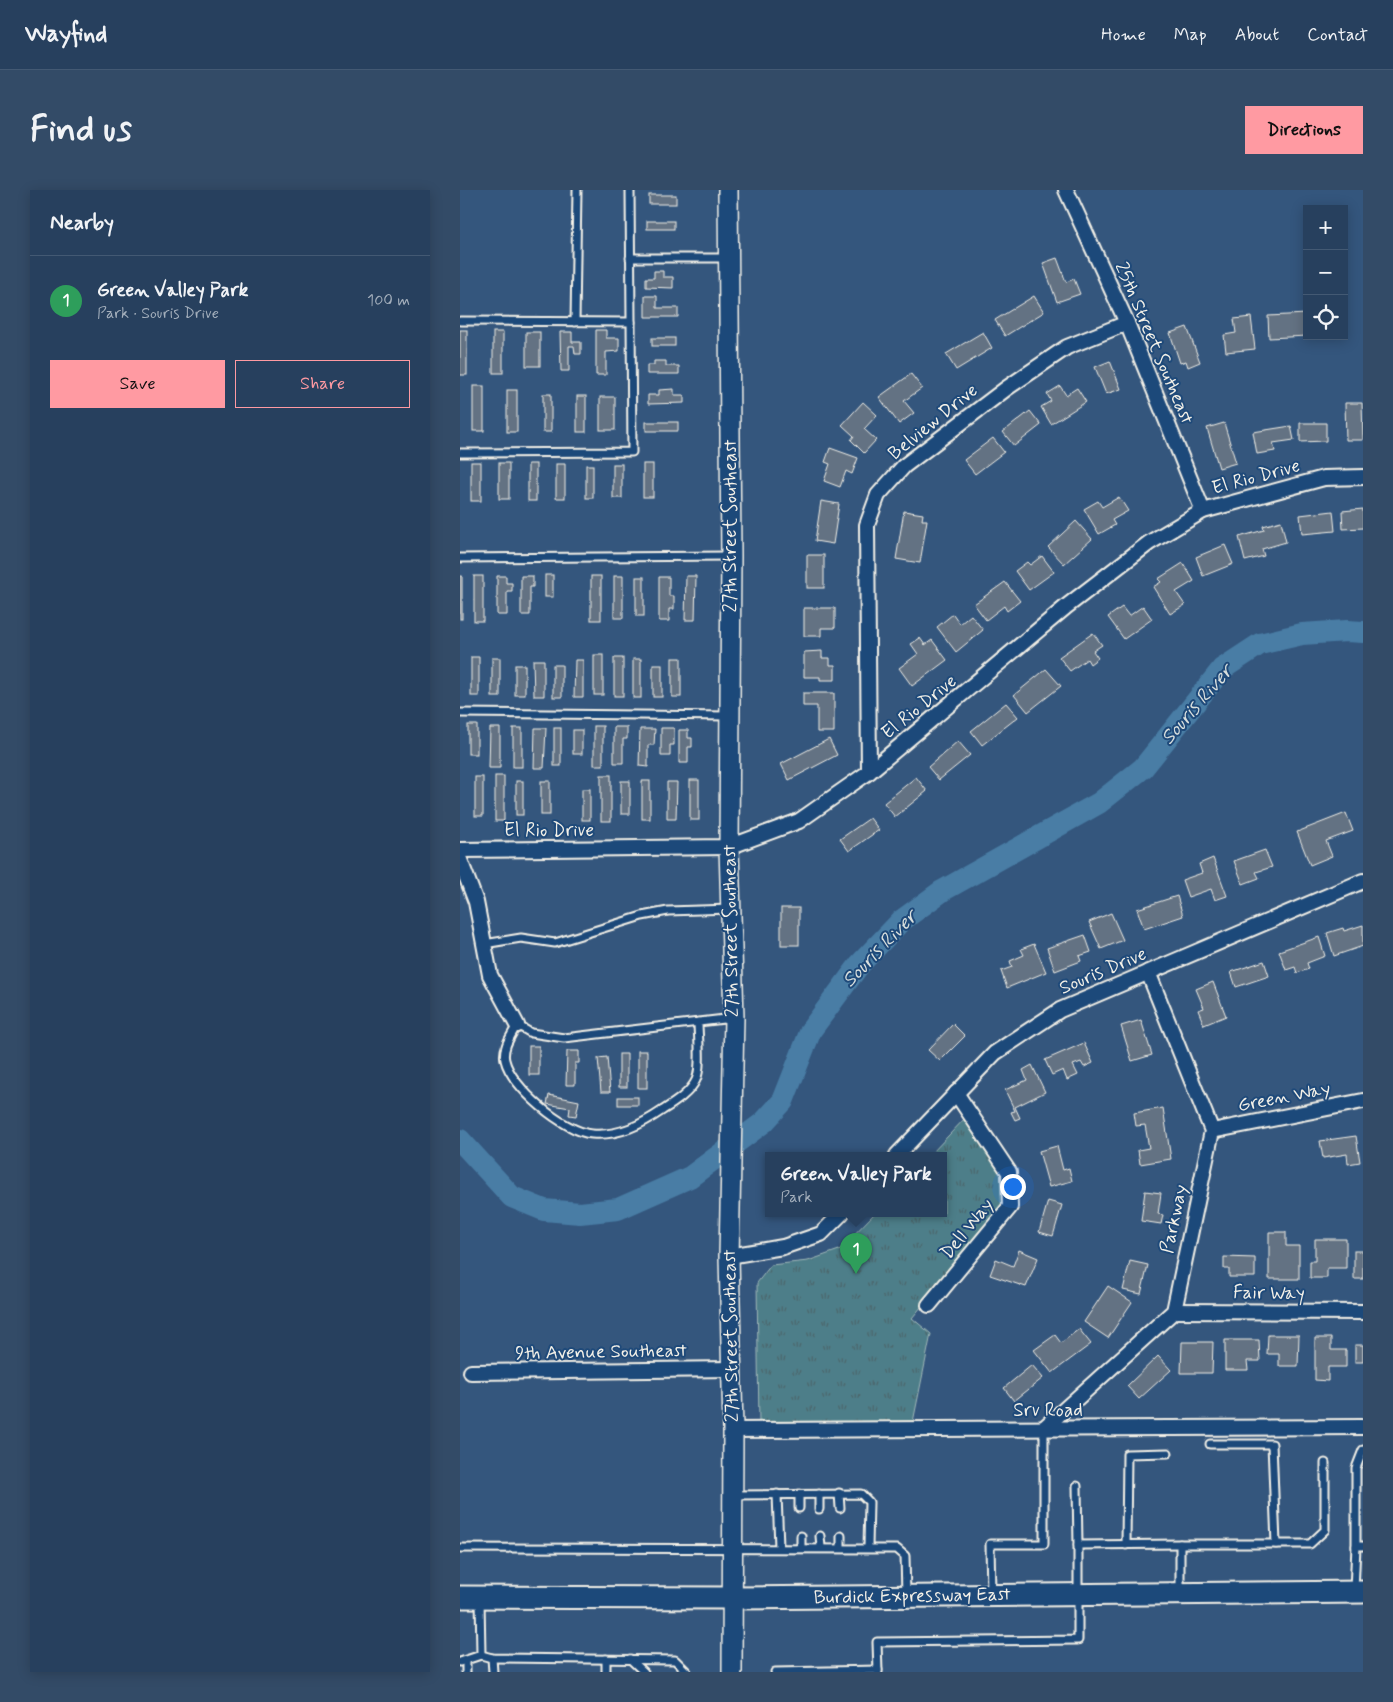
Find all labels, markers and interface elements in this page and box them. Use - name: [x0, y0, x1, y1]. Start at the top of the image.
- text: Wayfind: [25, 19, 107, 50]
- text: Home: [1101, 23, 1146, 47]
- text: Map: [1174, 23, 1207, 47]
- text: About: [1235, 23, 1279, 47]
- text: Contact: [1307, 23, 1368, 47]
- button: Directions: [1245, 106, 1363, 154]
- text: Find us: [30, 107, 132, 153]
- map controls: [1303, 205, 1348, 340]
- button: +: [1303, 205, 1348, 250]
- text: Nearby: [50, 209, 114, 237]
- button: −: [1303, 250, 1348, 295]
- street label: 25th Street Southeast: [1109, 258, 1199, 428]
- text: Green Valley Park: [97, 278, 248, 303]
- text: 1: [62, 290, 70, 311]
- text: 100 m: [367, 290, 410, 311]
- button: locate: [1303, 295, 1348, 340]
- text: Park · Souris Drive: [97, 303, 219, 324]
- button: Save: [50, 360, 225, 408]
- button: Share: [235, 360, 410, 408]
- street label: Belview Drive: [883, 378, 983, 466]
- street label: 27th Street Southeast: [718, 440, 743, 612]
- street label: El Rio Drive: [1209, 453, 1303, 501]
- water label: Souris River: [1155, 657, 1241, 751]
- street label: El Rio Drive: [876, 669, 962, 745]
- street label: El Rio Drive: [504, 818, 594, 843]
- street label: 27th Street Southeast: [717, 844, 745, 1018]
- water label: Souris River: [836, 903, 925, 993]
- street label: Souris Drive: [1056, 941, 1150, 1001]
- street label: Green Way: [1235, 1076, 1333, 1118]
- popup: [765, 1152, 947, 1217]
- text: Green Valley Park: [780, 1162, 932, 1187]
- your location: [1000, 1174, 1026, 1200]
- street label: Parkway: [1155, 1182, 1193, 1256]
- text: Park: [780, 1187, 812, 1208]
- street label: Dell Way: [935, 1193, 999, 1265]
- pin: 1: [840, 1233, 872, 1274]
- street label: 27th Street Southeast: [717, 1249, 745, 1423]
- street label: Fair Way: [1233, 1280, 1305, 1307]
- street label: 9th Avenue Southeast: [515, 1338, 687, 1366]
- street label: Srv Road: [1013, 1398, 1083, 1423]
- street label: Burdick Expressway East: [813, 1582, 1011, 1610]

